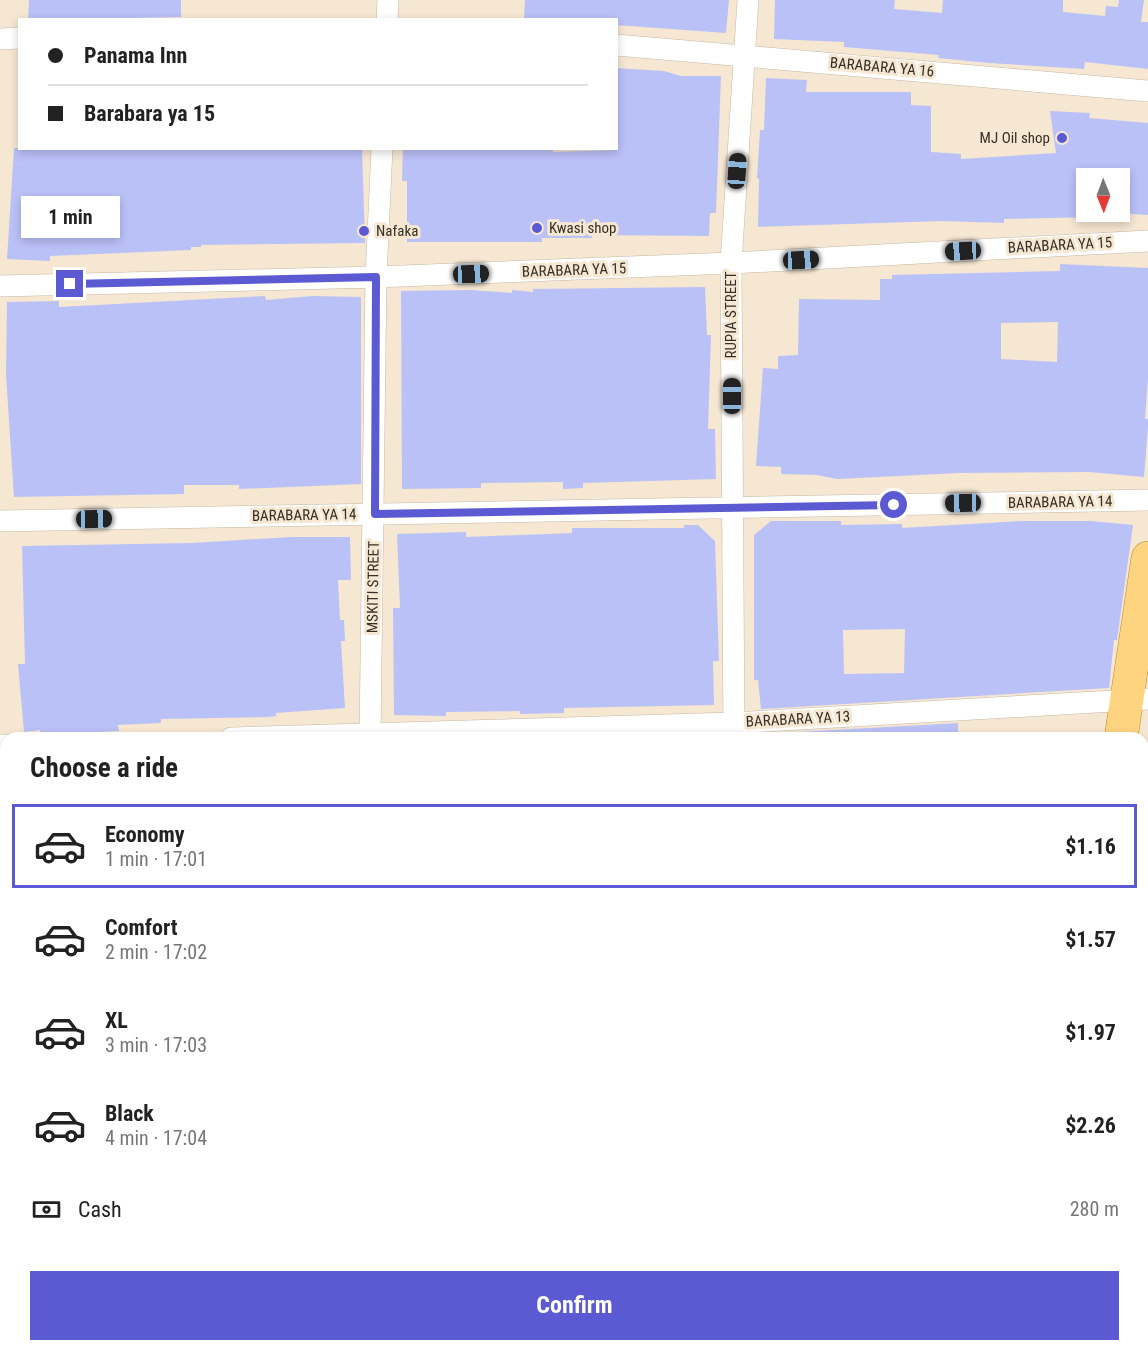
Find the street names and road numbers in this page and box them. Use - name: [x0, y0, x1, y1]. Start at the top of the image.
- street label: BARABARA YA 16: [829, 53, 935, 81]
- street label: BARABARA YA 15: [1007, 233, 1113, 257]
- street label: BARABARA YA 15: [521, 259, 627, 281]
- street label: RUPIA STREET: [722, 271, 740, 359]
- street label: BARABARA YA 14: [1008, 492, 1112, 512]
- street label: BARABARA YA 14: [252, 505, 356, 525]
- street label: MSKITI STREET: [363, 541, 383, 633]
- street label: BARABARA YA 13: [745, 707, 851, 731]

